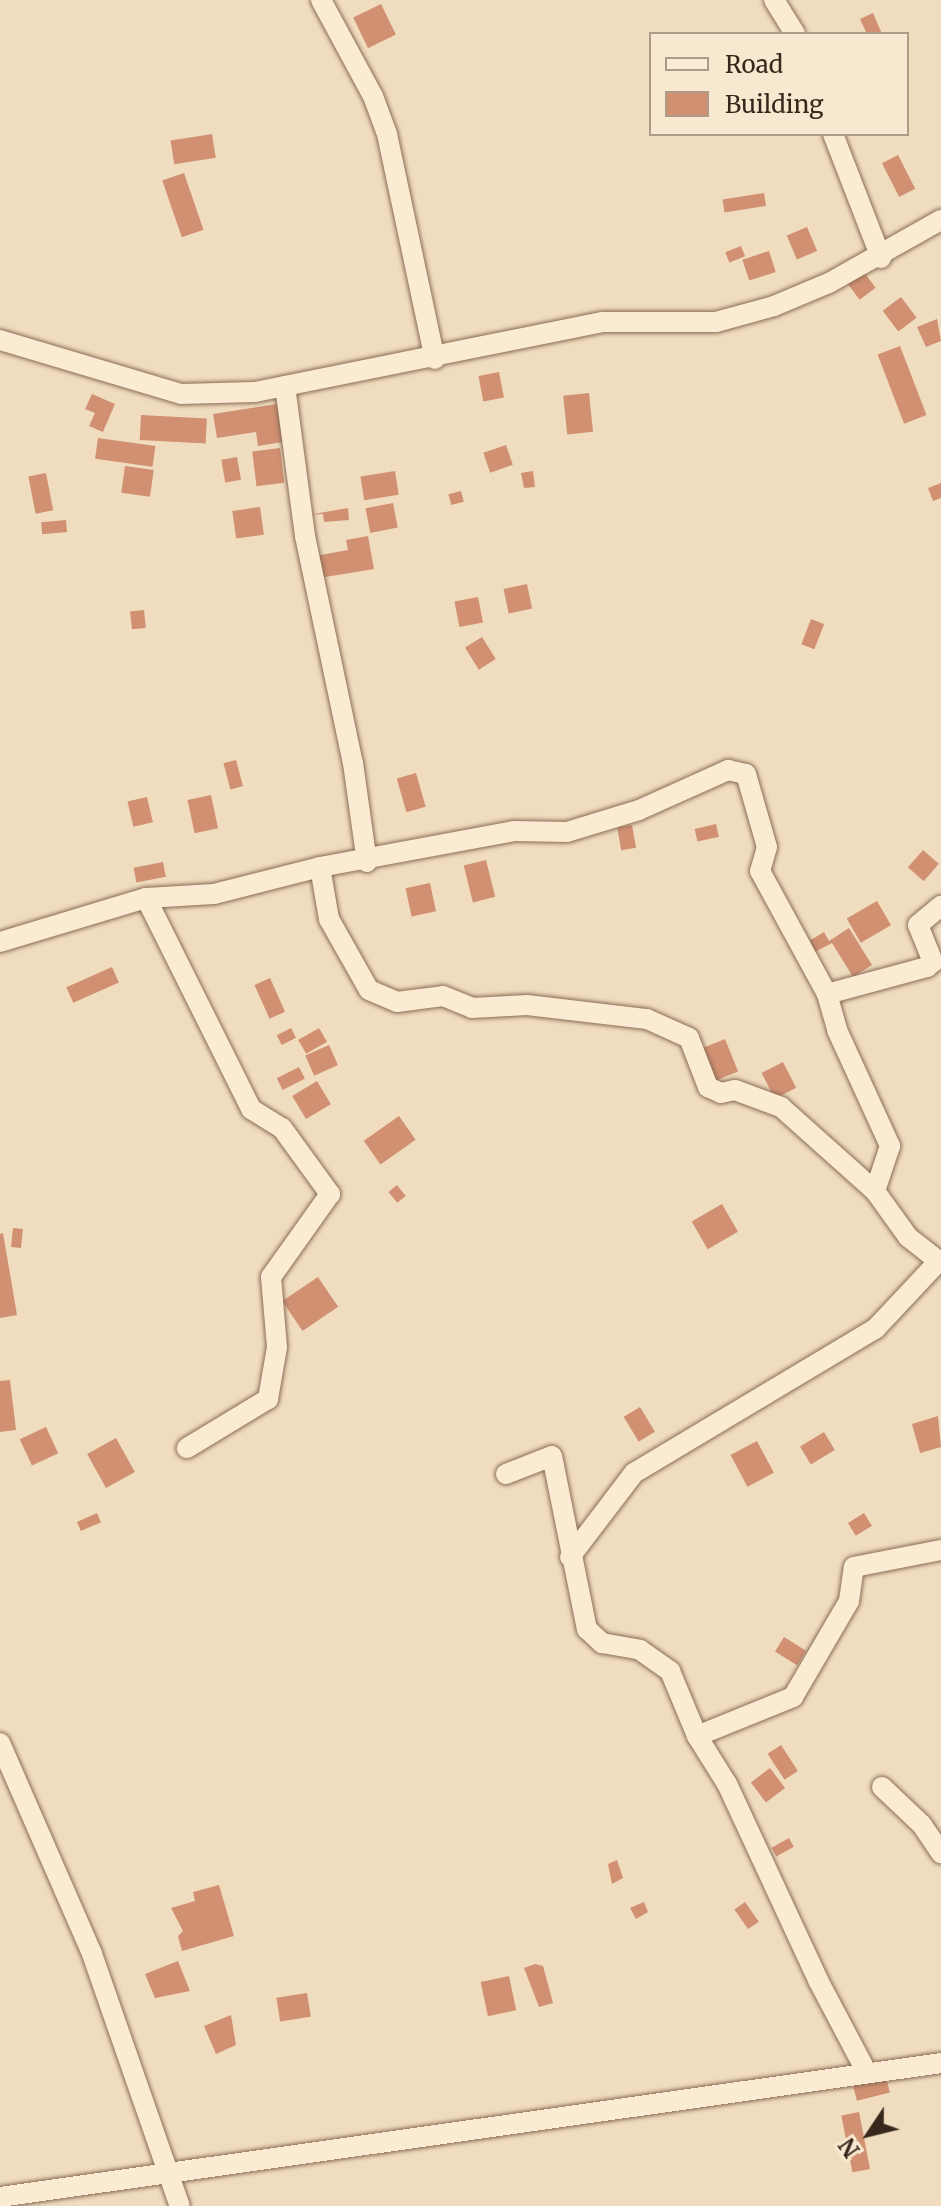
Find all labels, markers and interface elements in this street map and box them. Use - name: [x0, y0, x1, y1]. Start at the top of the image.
- legend: [649, 32, 909, 136]
- text: Road: [725, 49, 783, 80]
- text: Building: [725, 89, 824, 120]
- north arrow: [829, 2094, 909, 2174]
- text: N: [833, 2133, 866, 2163]

